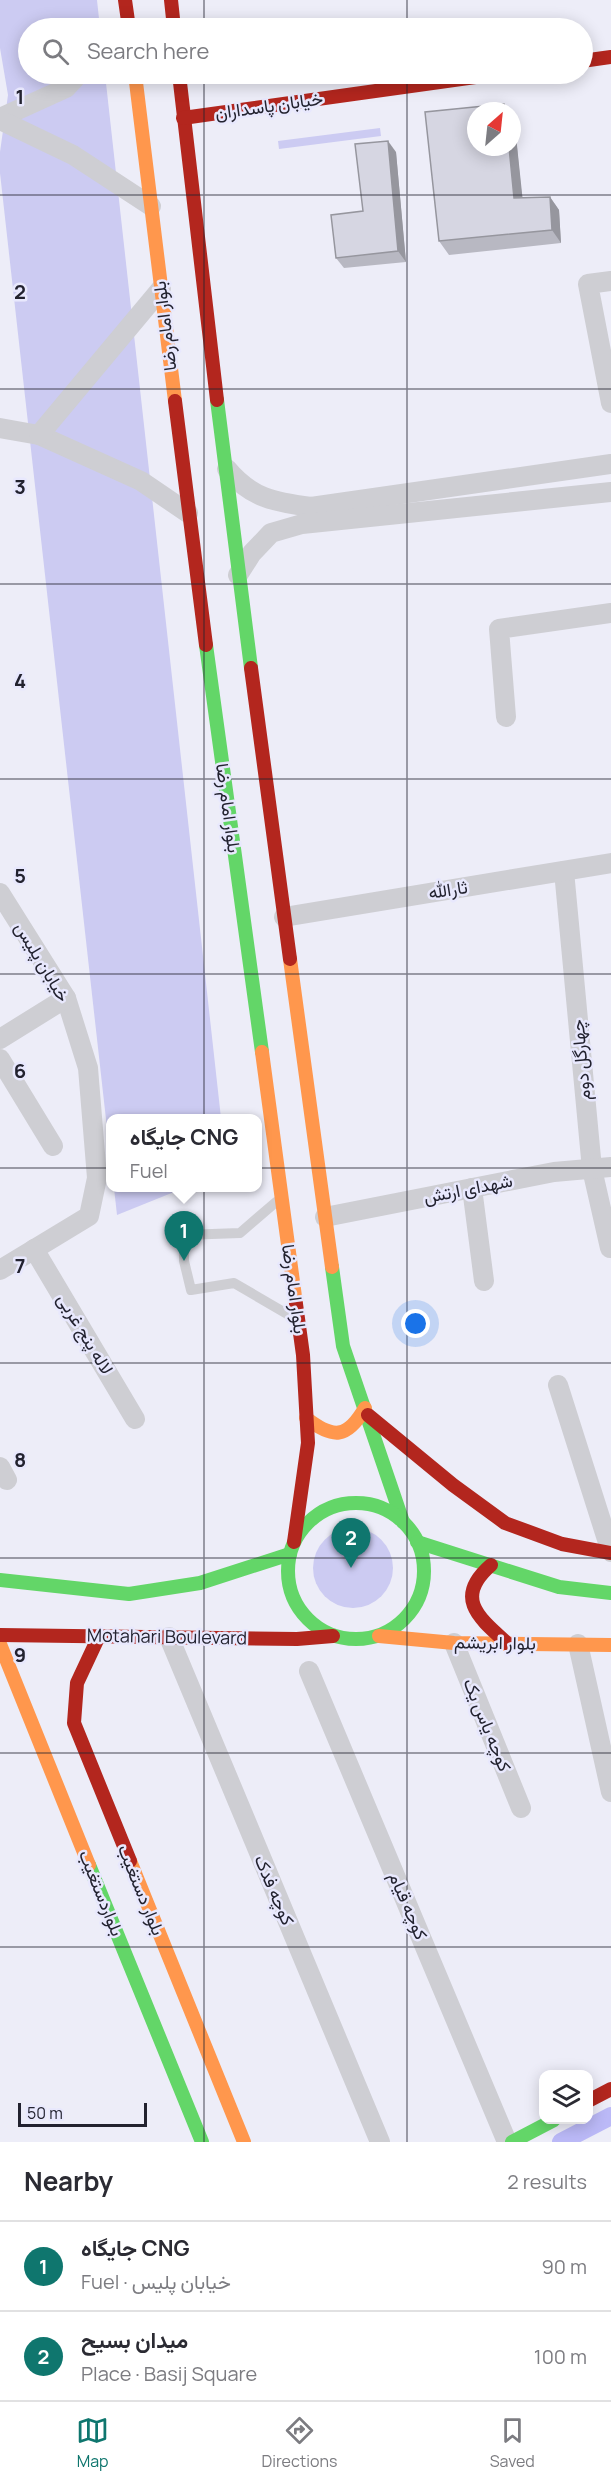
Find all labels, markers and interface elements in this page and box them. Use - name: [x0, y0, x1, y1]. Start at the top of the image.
- search box: [18, 18, 593, 84]
- icon: search: [39, 35, 72, 68]
- text: Search here: [87, 36, 209, 66]
- text: 1: [16, 83, 24, 110]
- street label: خیابان پاسداران: [213, 86, 324, 125]
- north arrow: [467, 102, 521, 156]
- text: 2: [14, 278, 26, 305]
- street label: بلوار امام رضا: [147, 280, 182, 372]
- text: 3: [14, 473, 26, 500]
- text: 4: [14, 667, 26, 694]
- street label: بلوار امام رضا: [210, 761, 247, 854]
- text: 5: [14, 862, 26, 889]
- street label: ثارالله: [426, 874, 469, 904]
- street label: خیابان پلیس: [9, 917, 76, 1006]
- street label: چهارگل دوم: [565, 1019, 596, 1102]
- text: 6: [14, 1057, 26, 1084]
- popup: [106, 1114, 262, 1192]
- text: جایگاه CNG: [130, 1122, 238, 1152]
- text: Fuel: [130, 1157, 168, 1184]
- street label: شهدای ارتش: [421, 1168, 514, 1208]
- pin: 1: [164, 1212, 204, 1261]
- street label: بلوار امام رضا: [276, 1242, 313, 1335]
- text: 7: [15, 1252, 25, 1279]
- street label: لاله پنج غربی: [51, 1288, 119, 1379]
- your location: [401, 1309, 430, 1338]
- text: 8: [14, 1446, 26, 1473]
- pin: 2: [332, 1518, 370, 1568]
- street label: Motahari Boulevard: [87, 1623, 247, 1649]
- street label: بلوار ابریشم: [454, 1629, 536, 1656]
- text: 9: [14, 1641, 26, 1668]
- street label: کوچه یاس یک: [457, 1674, 518, 1775]
- street label: بلوار دستغیب: [113, 1841, 171, 1939]
- street label: بلواردستغیب: [74, 1846, 130, 1939]
- street label: کوچه فدک: [248, 1851, 300, 1929]
- street label: کوچه قیام: [383, 1868, 434, 1943]
- map controls: [539, 2070, 593, 2124]
- button: layers: [539, 2070, 593, 2124]
- scale bar: [18, 2100, 147, 2128]
- text: 50 m: [27, 2102, 63, 2124]
- text: Nearby: [24, 2163, 113, 2199]
- text: 2 results: [507, 2168, 587, 2195]
- text: جایگاه CNG: [81, 2233, 190, 2263]
- text: 1: [39, 2253, 48, 2280]
- text: 90 m: [541, 2253, 587, 2280]
- text: Fuel · خیابان پلیس: [81, 2268, 231, 2295]
- text: میدان بسیح: [81, 2325, 188, 2355]
- text: 2: [38, 2343, 49, 2370]
- text: 100 m: [534, 2343, 587, 2370]
- text: Place · Basij Square: [81, 2360, 257, 2387]
- tab: Map: [76, 2414, 109, 2472]
- tab: Directions: [262, 2414, 337, 2472]
- tab: Saved: [490, 2414, 535, 2472]

